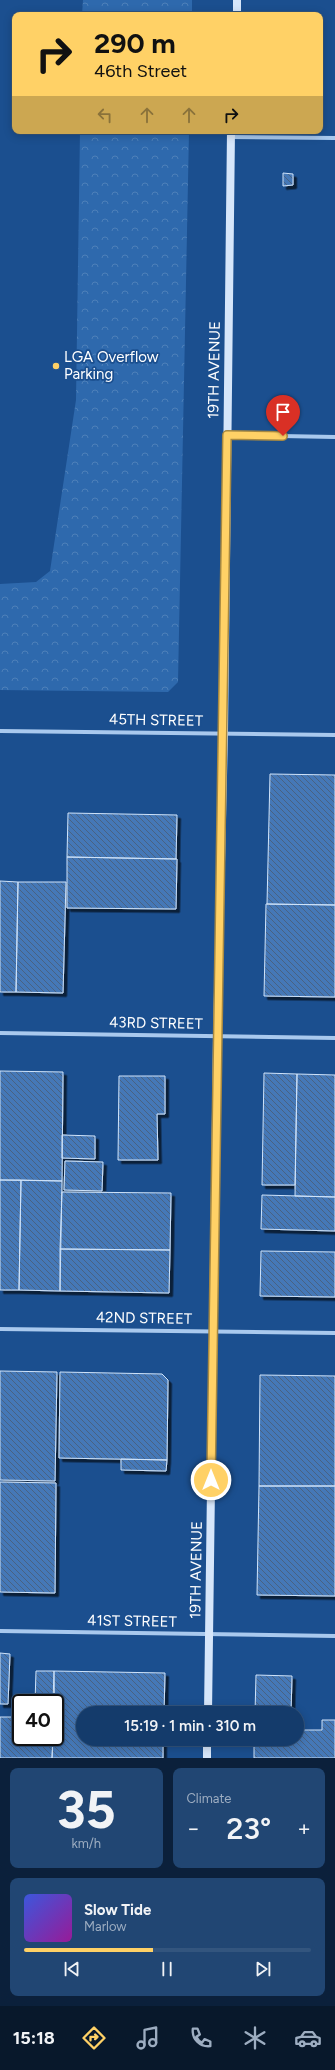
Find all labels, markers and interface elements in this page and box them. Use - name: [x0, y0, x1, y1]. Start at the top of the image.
- text: 290 m: [94, 26, 176, 60]
- icon: right: [28, 28, 80, 80]
- text: 46th Street: [94, 60, 187, 82]
- icon: left: [94, 104, 116, 126]
- icon: ahead: [136, 104, 158, 126]
- icon: ahead: [178, 104, 200, 126]
- icon: right: [220, 104, 242, 126]
- street label: 19TH AVENUE: [204, 321, 224, 419]
- place label: LGA Overflow Parking: [64, 348, 159, 383]
- marker: LGA Overflow Parking: [51, 361, 61, 371]
- pin: [266, 395, 300, 436]
- icon: arrive: [272, 401, 294, 423]
- street label: 45TH STREET: [109, 710, 204, 730]
- street label: 43RD STREET: [109, 1013, 204, 1033]
- street label: 42ND STREET: [96, 1308, 193, 1328]
- position arrow: [190, 1459, 232, 1501]
- street label: 19TH AVENUE: [186, 1521, 206, 1619]
- street label: 41ST STREET: [87, 1611, 178, 1631]
- speed limit sign: 40: [12, 1694, 64, 1746]
- text: 15:19 · 1 min · 310 m: [124, 1717, 256, 1735]
- text: 35: [57, 1779, 116, 1841]
- text: Climate: [187, 1791, 231, 1806]
- text: 23°: [226, 1810, 271, 1847]
- text: −: [187, 1815, 200, 1842]
- text: +: [297, 1815, 311, 1842]
- text: km/h: [71, 1836, 101, 1851]
- text: Slow Tide: [84, 1901, 151, 1919]
- text: Marlow: [84, 1919, 126, 1934]
- icon: previous: [61, 1958, 83, 1980]
- icon: pause: [156, 1958, 178, 1980]
- icon: next: [252, 1958, 274, 1980]
- icon: directions: [80, 2024, 108, 2052]
- icon: music: [134, 2024, 162, 2052]
- icon: phone: [187, 2024, 215, 2052]
- icon: climate: [241, 2024, 269, 2052]
- icon: car: [294, 2024, 322, 2052]
- text: 15:18: [13, 2027, 55, 2049]

